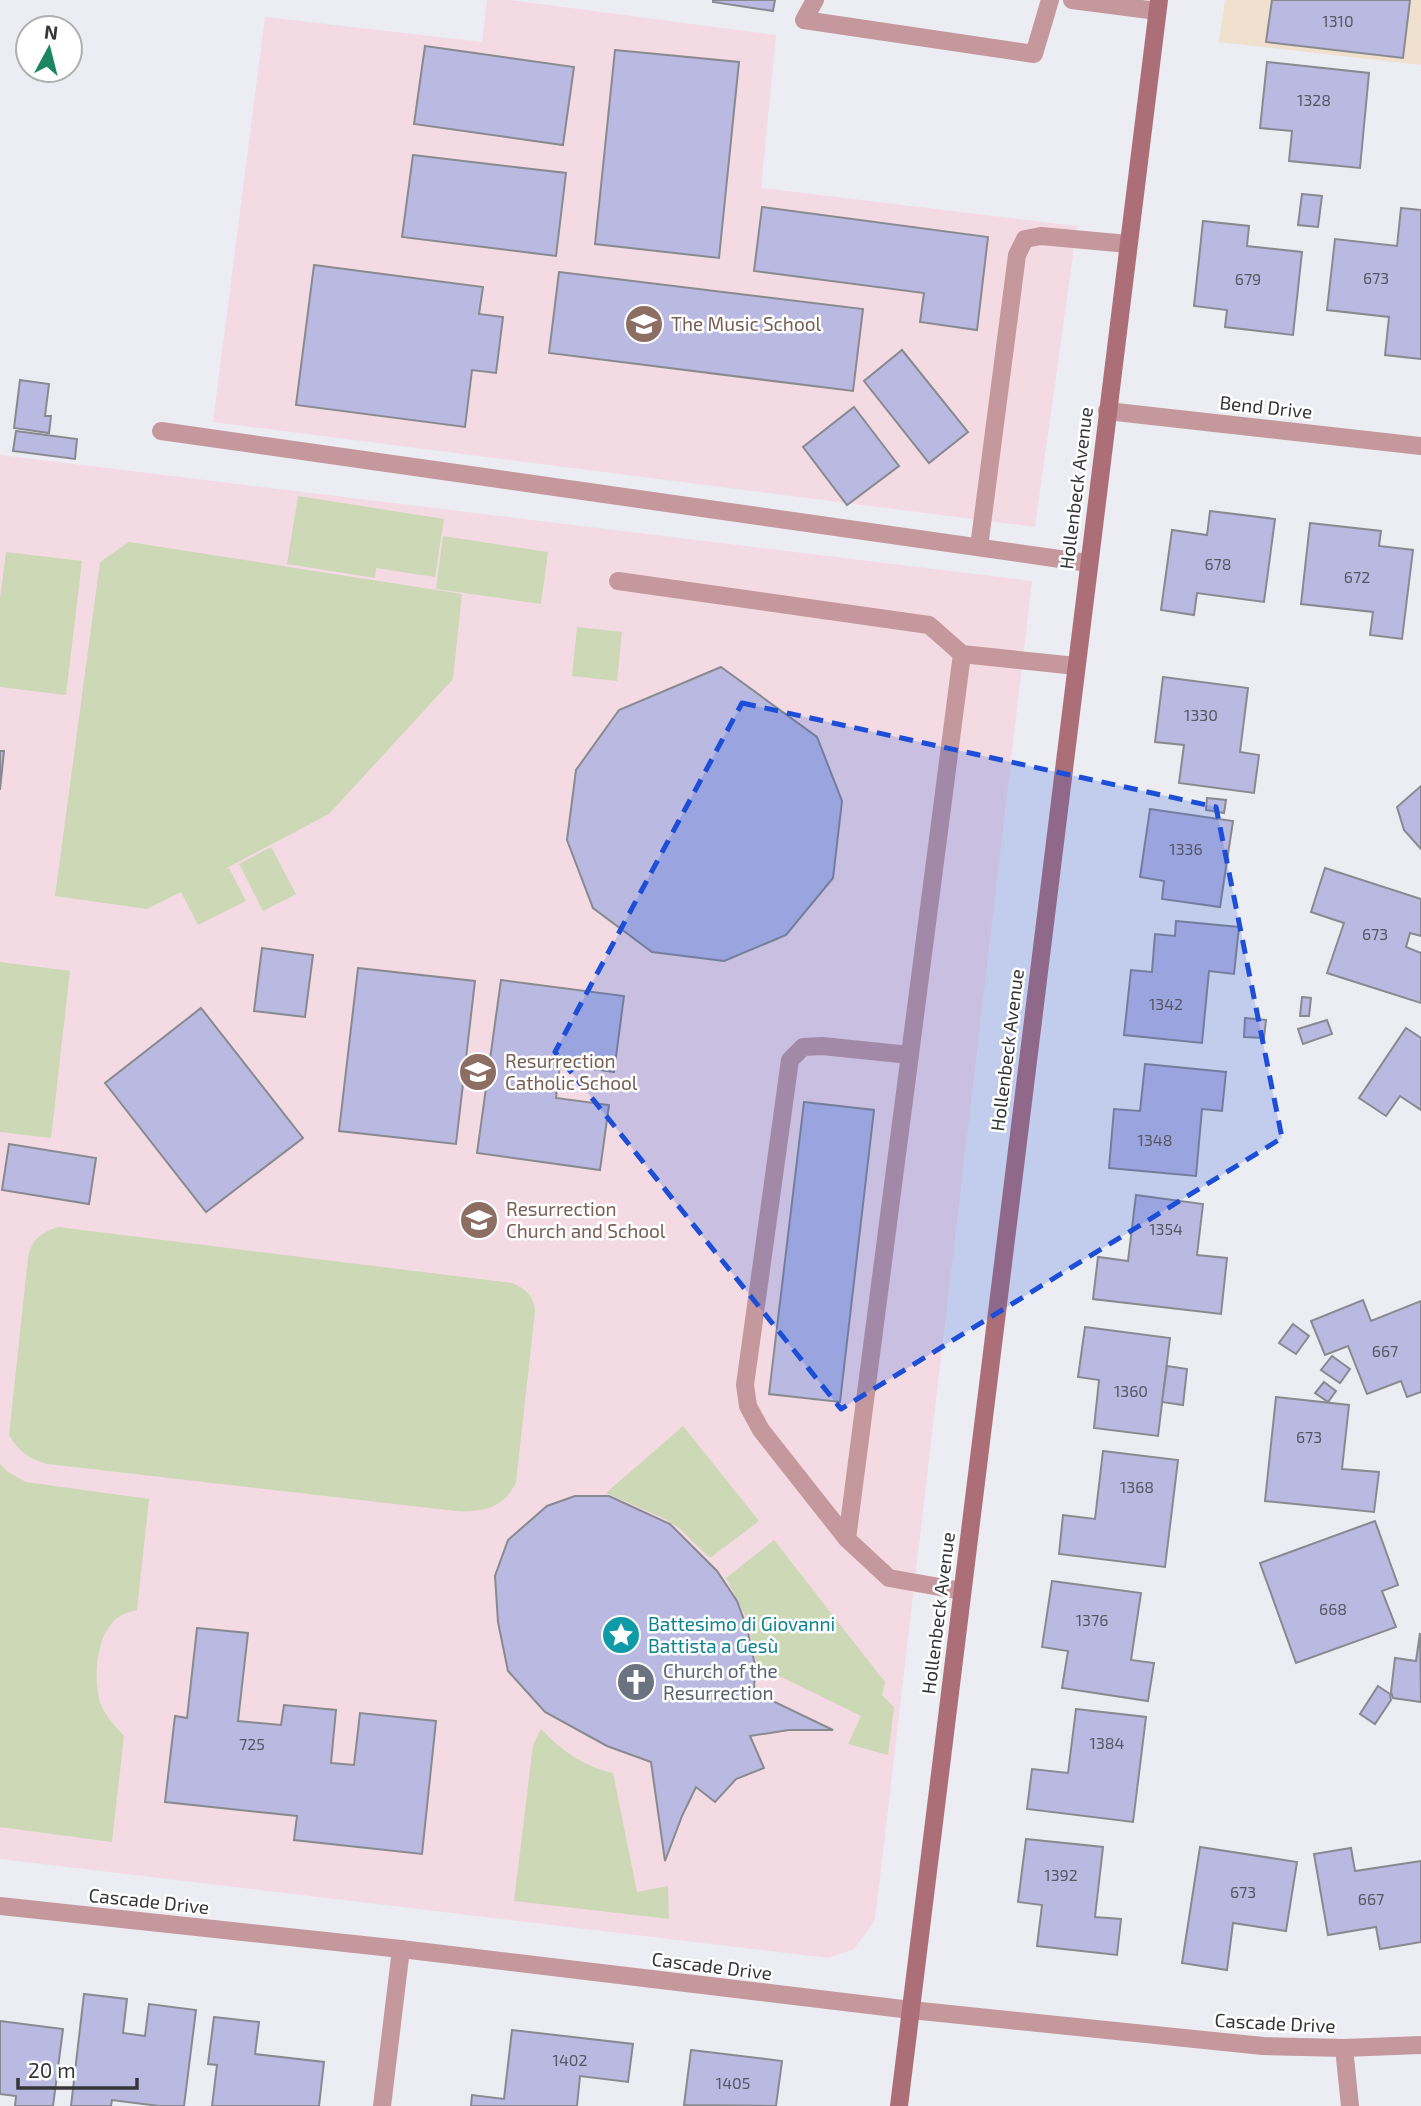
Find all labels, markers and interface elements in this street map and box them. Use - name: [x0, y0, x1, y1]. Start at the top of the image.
- house number: 1310: [1322, 11, 1354, 30]
- north arrow: [14, 14, 84, 84]
- text: N: [43, 19, 59, 44]
- house number: 1328: [1297, 90, 1331, 109]
- house number: 673: [1363, 268, 1389, 287]
- house number: 679: [1235, 269, 1261, 288]
- school or university icon: The Music School: [623, 303, 665, 345]
- place label: The Music School: [671, 312, 821, 335]
- street label: Bend Drive: [1218, 390, 1314, 423]
- street label: Hollenbeck Avenue: [1054, 406, 1097, 570]
- house number: 678: [1204, 554, 1232, 573]
- house number: 672: [1344, 567, 1370, 586]
- house number: 1330: [1184, 705, 1218, 724]
- house number: 1336: [1169, 839, 1203, 858]
- house number: 673: [1362, 924, 1388, 943]
- street label: Hollenbeck Avenue: [985, 968, 1028, 1132]
- house number: 1342: [1149, 994, 1183, 1013]
- place label: Resurrection Catholic School: [505, 1049, 638, 1094]
- school or university icon: Resurrection Catholic School: [457, 1051, 499, 1093]
- house number: 1348: [1138, 1130, 1172, 1149]
- place label: Resurrection Church and School: [506, 1197, 666, 1242]
- school or university icon: Resurrection Church and School: [458, 1199, 500, 1241]
- house number: 1354: [1149, 1219, 1183, 1238]
- house number: 667: [1372, 1341, 1398, 1360]
- house number: 1360: [1114, 1381, 1148, 1400]
- house number: 673: [1296, 1427, 1322, 1446]
- house number: 1368: [1120, 1477, 1154, 1496]
- street label: Hollenbeck Avenue: [916, 1531, 959, 1695]
- house number: 668: [1319, 1599, 1347, 1618]
- house number: 1376: [1076, 1610, 1108, 1629]
- place label: Battesimo di Giovanni Battista a Gesù: [648, 1612, 835, 1657]
- place icon: Battesimo di Giovanni Battista a Gesù: [600, 1614, 642, 1656]
- place label: Church of the Resurrection: [663, 1659, 778, 1704]
- church icon: Church of the Resurrection: [615, 1661, 657, 1703]
- house number: 1384: [1090, 1733, 1125, 1752]
- house number: 725: [239, 1734, 265, 1753]
- house number: 1392: [1044, 1865, 1078, 1884]
- house number: 673: [1230, 1882, 1256, 1901]
- street label: Cascade Drive: [88, 1883, 210, 1918]
- house number: 667: [1358, 1889, 1384, 1908]
- street label: Cascade Drive: [651, 1947, 774, 1984]
- street label: Cascade Drive: [1214, 2008, 1336, 2037]
- scale bar: [18, 2046, 136, 2090]
- house number: 1402: [553, 2050, 587, 2069]
- text: 20 m: [28, 2057, 76, 2082]
- house number: 1405: [716, 2073, 750, 2092]

